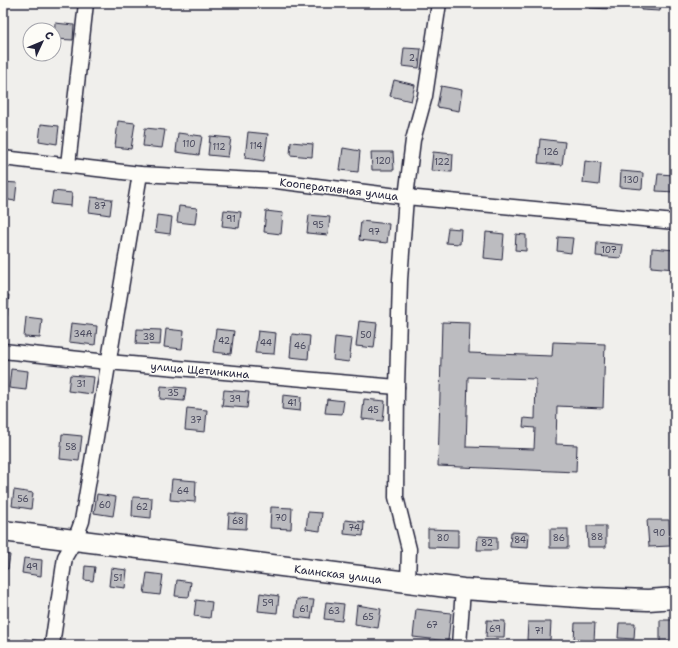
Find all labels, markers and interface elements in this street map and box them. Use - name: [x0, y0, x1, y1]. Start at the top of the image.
- north arrow: [22, 22, 62, 62]
- text: С: [41, 28, 57, 43]
- house number: 2: [409, 52, 415, 64]
- house number: 110: [182, 138, 196, 150]
- house number: 114: [249, 140, 263, 152]
- house number: 112: [212, 141, 226, 153]
- house number: 126: [543, 146, 559, 158]
- house number: 120: [375, 155, 391, 167]
- house number: 122: [434, 156, 450, 168]
- house number: 130: [623, 174, 639, 186]
- street label: Кооперативная улица: [279, 175, 399, 204]
- house number: 87: [94, 200, 106, 212]
- house number: 91: [226, 213, 236, 225]
- house number: 95: [312, 219, 324, 231]
- house number: 97: [368, 226, 380, 238]
- house number: 107: [601, 244, 617, 256]
- house number: 34А: [74, 328, 93, 340]
- house number: 50: [360, 329, 372, 341]
- house number: 38: [143, 331, 155, 343]
- house number: 42: [218, 335, 230, 347]
- house number: 44: [260, 337, 272, 349]
- house number: 46: [294, 340, 306, 352]
- street label: улица Щетинкина: [150, 359, 250, 382]
- house number: 31: [76, 378, 86, 390]
- house number: 35: [167, 387, 179, 399]
- house number: 39: [229, 393, 241, 405]
- house number: 41: [287, 397, 297, 409]
- house number: 45: [367, 404, 379, 416]
- house number: 37: [190, 414, 202, 426]
- house number: 58: [65, 441, 77, 453]
- house number: 64: [177, 485, 189, 497]
- house number: 56: [17, 493, 29, 505]
- house number: 60: [99, 499, 111, 511]
- house number: 62: [136, 501, 148, 513]
- house number: 70: [275, 512, 287, 524]
- house number: 68: [232, 515, 244, 527]
- house number: 74: [348, 522, 360, 534]
- house number: 90: [653, 527, 665, 539]
- house number: 88: [591, 531, 603, 543]
- house number: 80: [437, 532, 449, 544]
- house number: 86: [553, 532, 565, 544]
- house number: 84: [514, 534, 526, 546]
- house number: 82: [481, 537, 493, 549]
- house number: 49: [26, 561, 38, 573]
- street label: Каинская улица: [293, 562, 383, 587]
- house number: 51: [114, 572, 122, 584]
- house number: 59: [262, 597, 274, 609]
- house number: 61: [299, 603, 309, 615]
- house number: 63: [328, 605, 340, 617]
- house number: 65: [362, 611, 374, 623]
- house number: 67: [426, 619, 438, 631]
- house number: 69: [489, 623, 501, 635]
- house number: 71: [534, 625, 544, 637]

